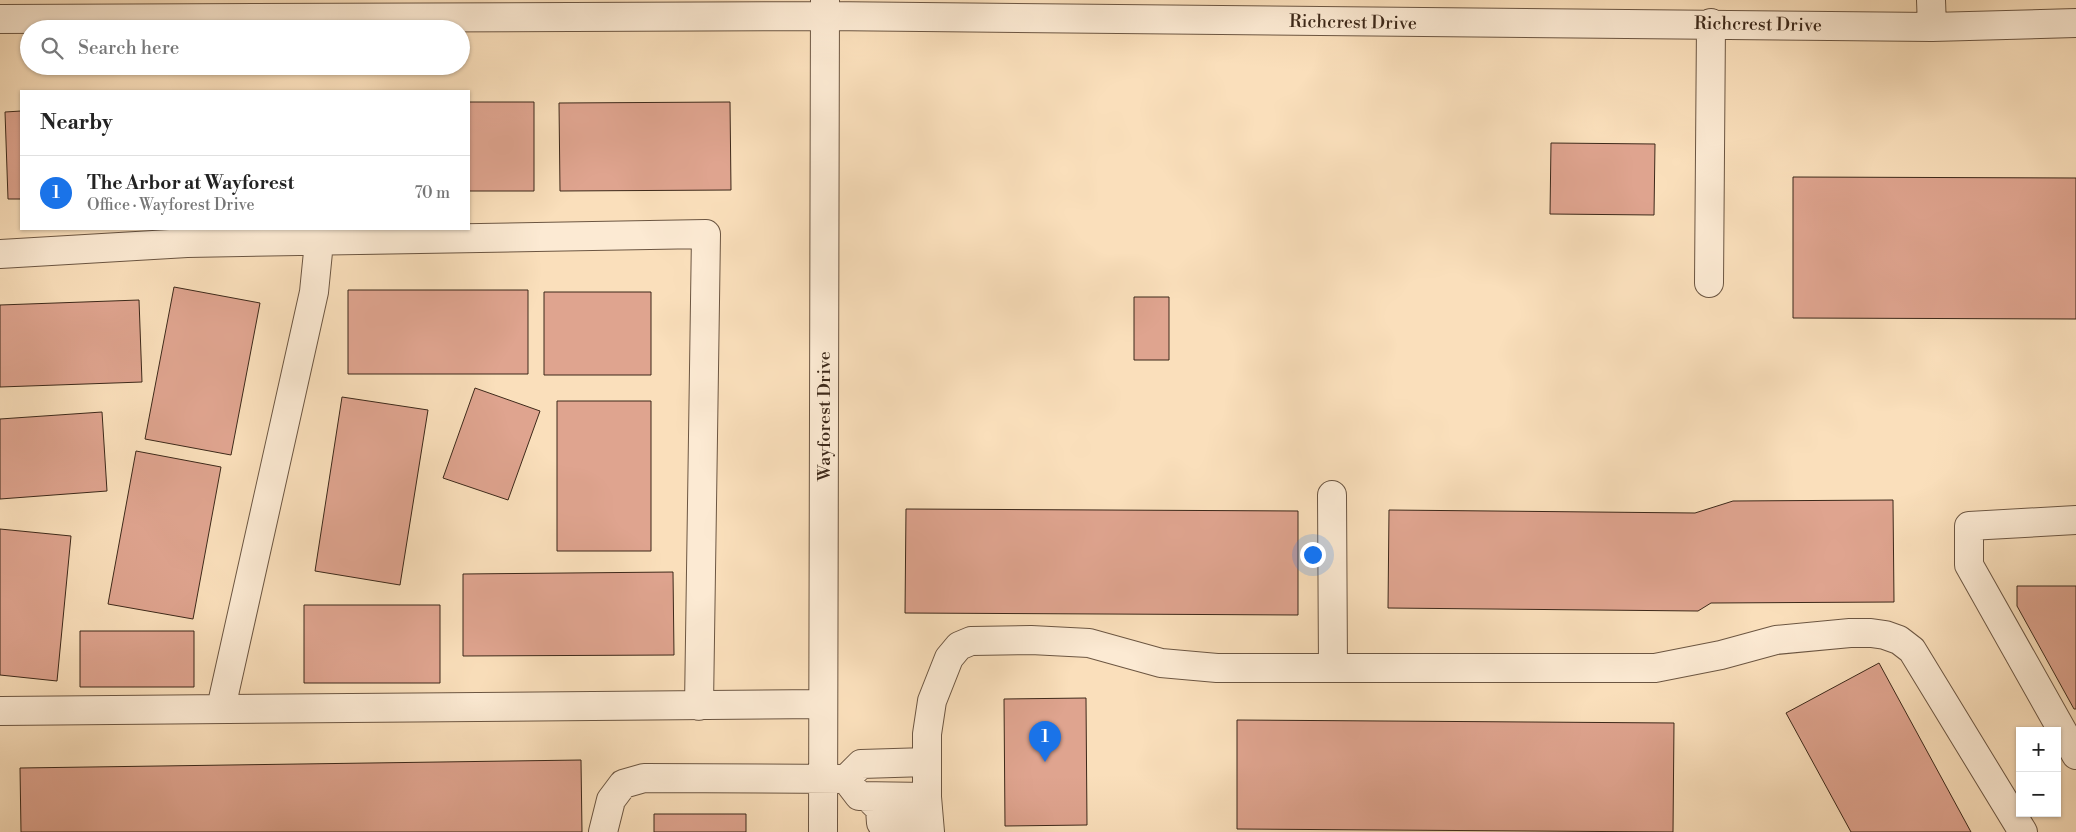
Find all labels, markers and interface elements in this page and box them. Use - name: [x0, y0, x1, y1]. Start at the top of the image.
- street label: Richcrest Drive: [1289, 10, 1417, 35]
- street label: Richcrest Drive: [1694, 12, 1822, 37]
- search box: [20, 20, 470, 75]
- icon: search: [38, 34, 66, 62]
- text: Search here: [78, 36, 179, 60]
- text: Nearby: [40, 110, 113, 136]
- text: The Arbor at Wayforest: [87, 171, 294, 195]
- text: 1: [52, 183, 60, 203]
- text: 70 m: [414, 183, 450, 203]
- text: Office · Wayforest Drive: [87, 195, 255, 215]
- street label: Wayforest Drive: [813, 351, 836, 482]
- your location: [1300, 542, 1326, 568]
- pin: 1: [1029, 721, 1061, 762]
- map controls: [2016, 727, 2061, 817]
- button: +: [2016, 727, 2061, 772]
- button: −: [2016, 772, 2061, 817]

